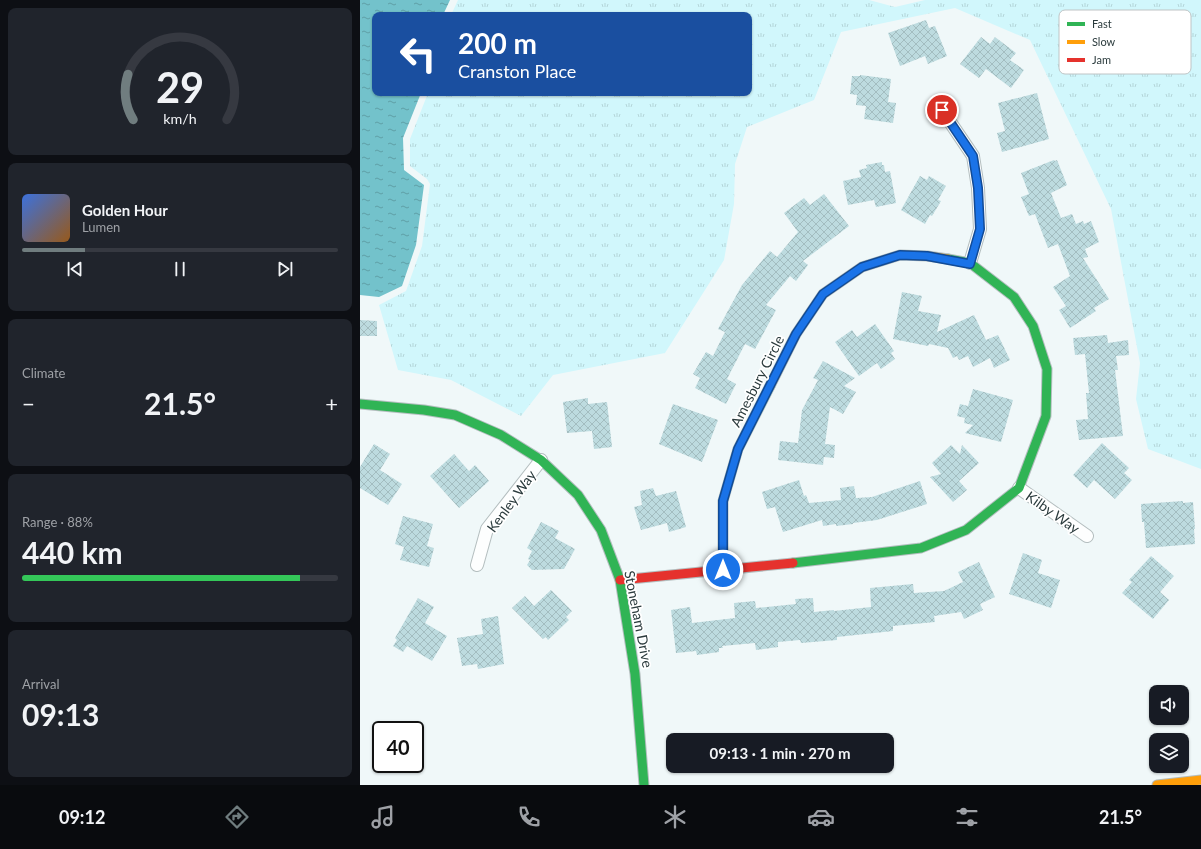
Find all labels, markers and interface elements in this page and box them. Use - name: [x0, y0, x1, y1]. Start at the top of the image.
- legend: [1059, 10, 1191, 74]
- text: Fast: [1092, 17, 1112, 30]
- text: 200 m: [458, 26, 537, 60]
- icon: left: [392, 28, 444, 80]
- text: Slow: [1092, 35, 1116, 48]
- text: Jam: [1092, 53, 1111, 66]
- text: Cranston Place: [458, 60, 576, 82]
- text: 29: [156, 62, 204, 112]
- pin: [925, 93, 959, 127]
- icon: arrive: [931, 99, 953, 121]
- text: km/h: [163, 109, 197, 126]
- text: Golden Hour: [82, 201, 168, 219]
- text: Lumen: [82, 219, 120, 235]
- icon: previous: [64, 258, 86, 280]
- icon: pause: [169, 258, 191, 280]
- icon: next: [274, 258, 296, 280]
- street label: Amesbury Circle: [727, 332, 787, 430]
- text: Climate: [22, 365, 65, 381]
- text: 21.5°: [144, 385, 216, 421]
- text: −: [22, 390, 35, 417]
- text: +: [325, 390, 338, 417]
- street label: Kenley Way: [483, 466, 540, 535]
- street label: Kilby Way: [1023, 487, 1084, 537]
- text: Range · 88%: [22, 514, 93, 530]
- text: 440 km: [22, 534, 123, 570]
- position arrow: [702, 549, 744, 591]
- street label: Stoneham Drive: [621, 569, 657, 669]
- text: Arrival: [22, 676, 59, 692]
- map controls: [1149, 685, 1189, 773]
- button: sound: [1149, 685, 1189, 725]
- text: 09:13: [22, 696, 99, 732]
- speed limit sign: 40: [372, 721, 424, 773]
- button: layers: [1149, 733, 1189, 773]
- text: 09:13 · 1 min · 270 m: [710, 744, 850, 762]
- icon: directions: [223, 803, 251, 831]
- icon: music: [369, 803, 397, 831]
- icon: phone: [515, 803, 543, 831]
- icon: climate: [661, 803, 689, 831]
- icon: car: [807, 803, 835, 831]
- icon: filters: [953, 803, 981, 831]
- text: 09:12: [59, 806, 105, 828]
- text: 21.5°: [1099, 806, 1142, 828]

